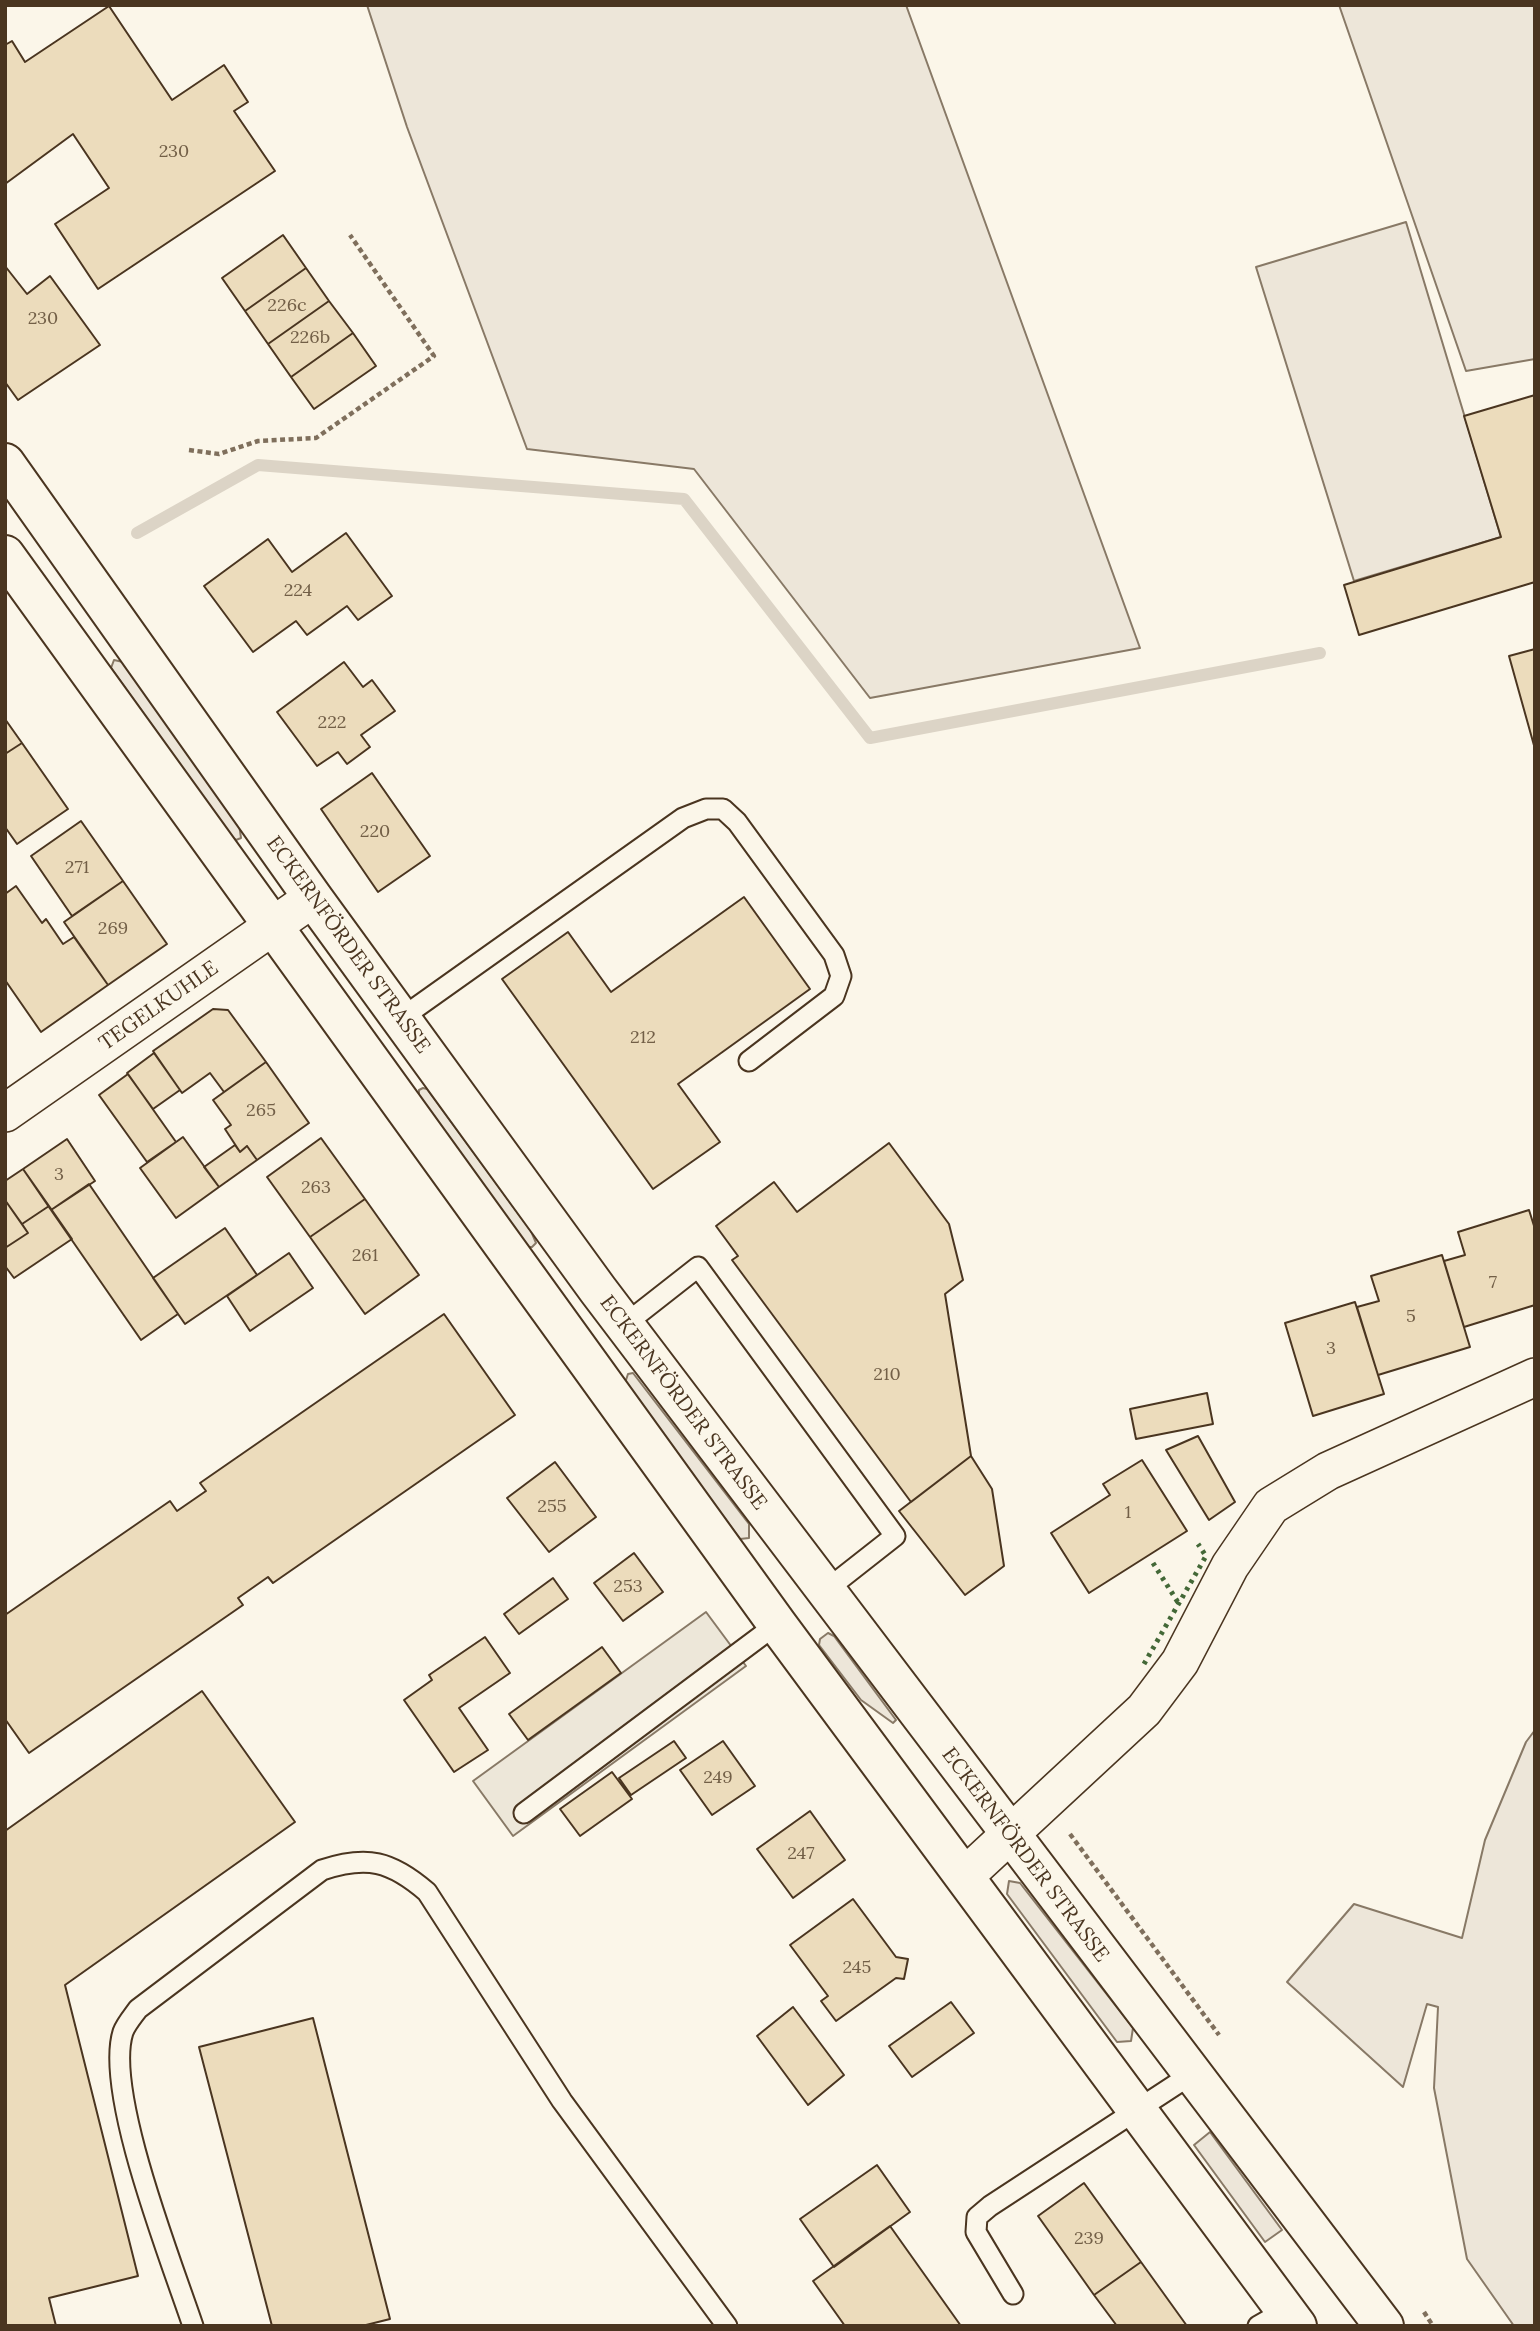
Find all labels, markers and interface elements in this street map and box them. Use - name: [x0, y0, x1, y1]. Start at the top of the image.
- house number: 230: [159, 141, 189, 163]
- house number: 226c: [267, 295, 307, 317]
- house number: 230: [28, 308, 58, 330]
- house number: 226b: [290, 327, 330, 349]
- house number: 224: [284, 580, 312, 602]
- house number: 222: [318, 712, 346, 734]
- house number: 220: [360, 821, 390, 843]
- street label: ECKERNFÖRDER STRASSE: [261, 832, 435, 1058]
- house number: 271: [65, 857, 89, 879]
- house number: 269: [98, 918, 128, 940]
- street label: TEGELKUHLE: [95, 956, 223, 1056]
- house number: 212: [630, 1027, 656, 1049]
- house number: 265: [246, 1100, 276, 1122]
- house number: 3: [54, 1164, 64, 1186]
- house number: 263: [301, 1177, 331, 1199]
- house number: 261: [352, 1245, 378, 1267]
- house number: 7: [1489, 1272, 1497, 1294]
- street label: ECKERNFÖRDER STRASSE: [594, 1291, 772, 1515]
- house number: 5: [1406, 1306, 1416, 1328]
- house number: 3: [1326, 1338, 1336, 1360]
- house number: 210: [873, 1364, 901, 1386]
- house number: 255: [537, 1496, 567, 1518]
- house number: 1: [1125, 1502, 1131, 1524]
- house number: 253: [613, 1576, 643, 1598]
- street label: ECKERNFÖRDER STRASSE: [936, 1743, 1114, 1967]
- house number: 249: [703, 1767, 733, 1789]
- house number: 247: [787, 1843, 815, 1865]
- house number: 245: [843, 1957, 871, 1979]
- house number: 239: [1074, 2228, 1104, 2250]

